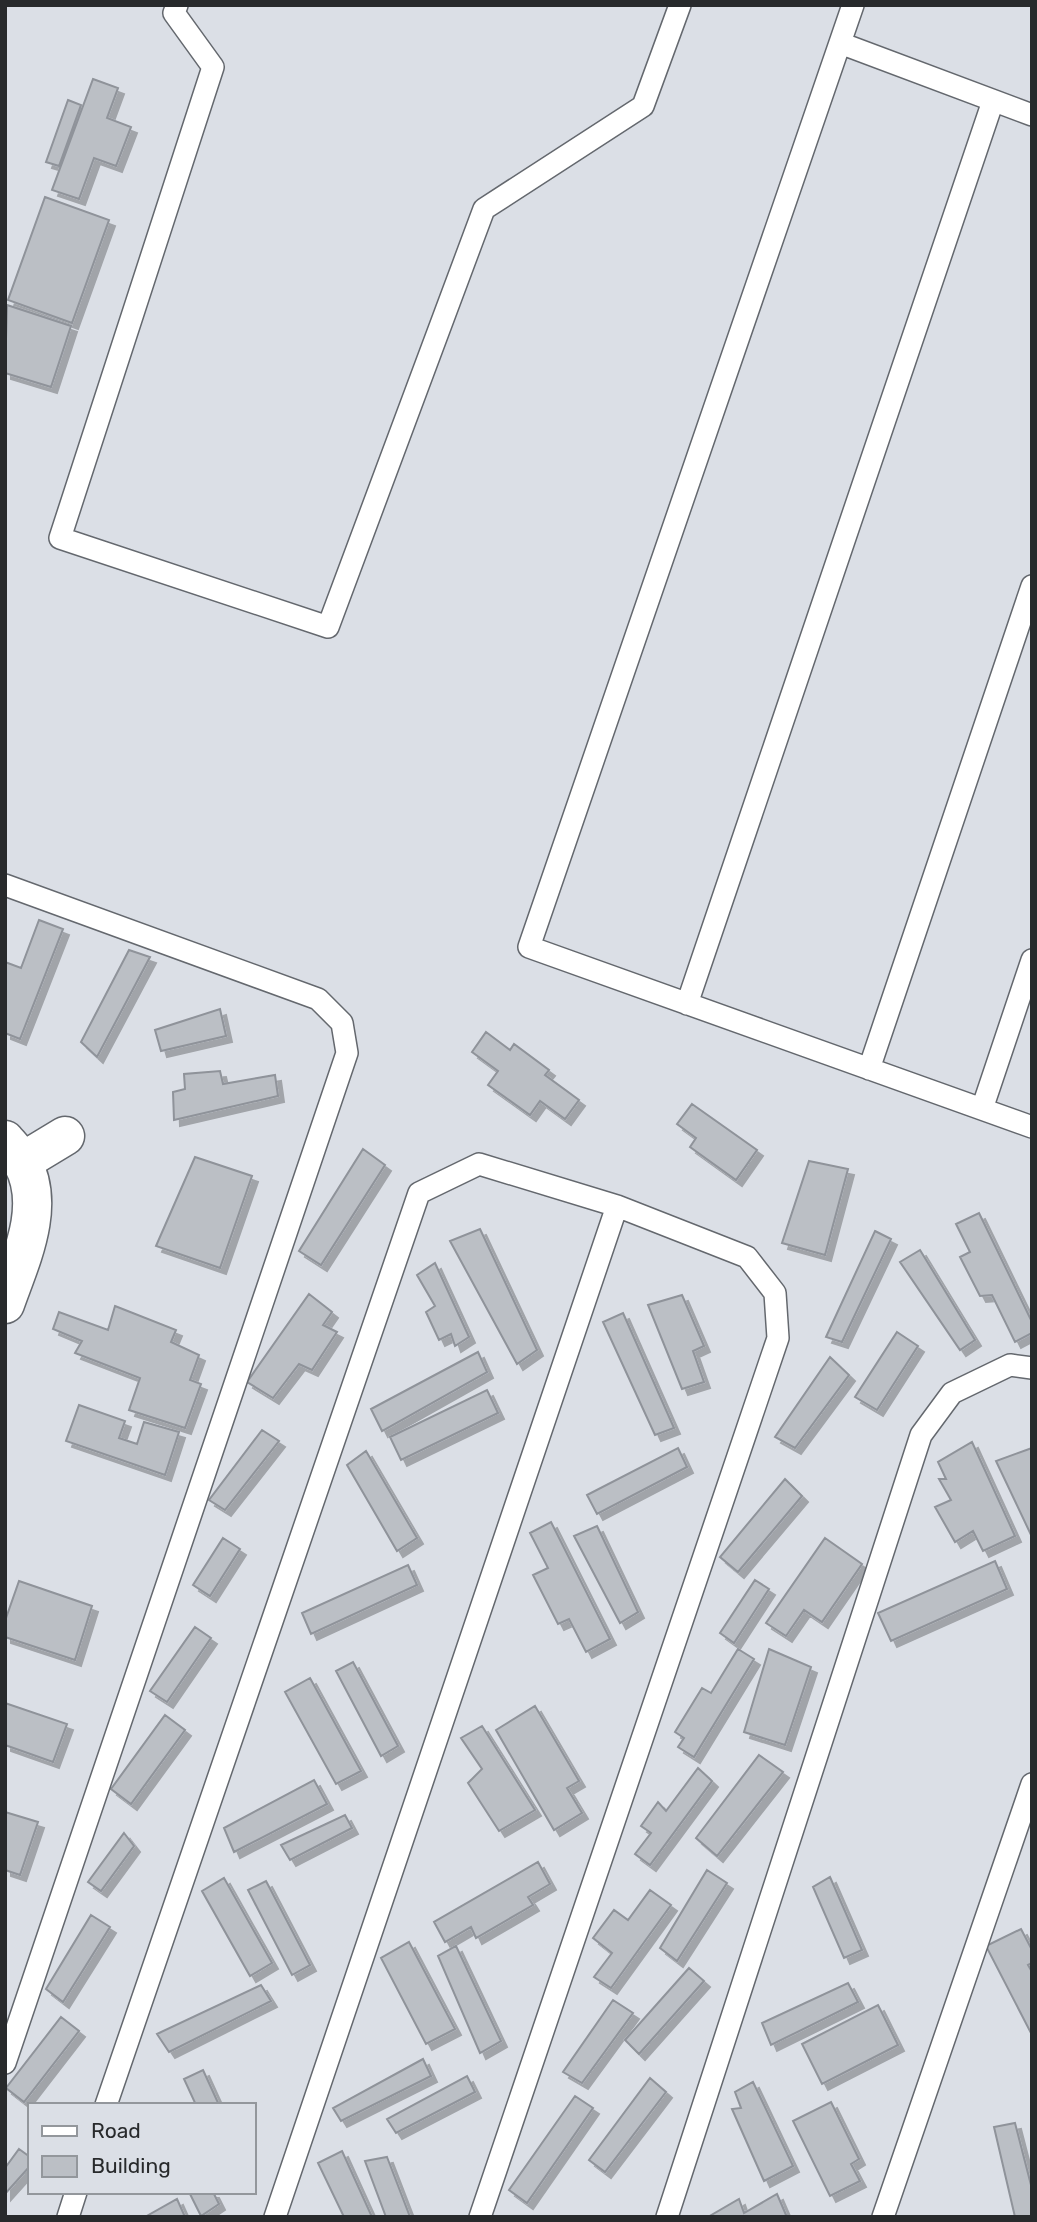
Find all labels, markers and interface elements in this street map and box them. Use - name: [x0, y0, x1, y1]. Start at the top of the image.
- legend: [28, 2103, 256, 2194]
- text: Road: [91, 2118, 141, 2143]
- text: Building: [91, 2153, 171, 2178]

